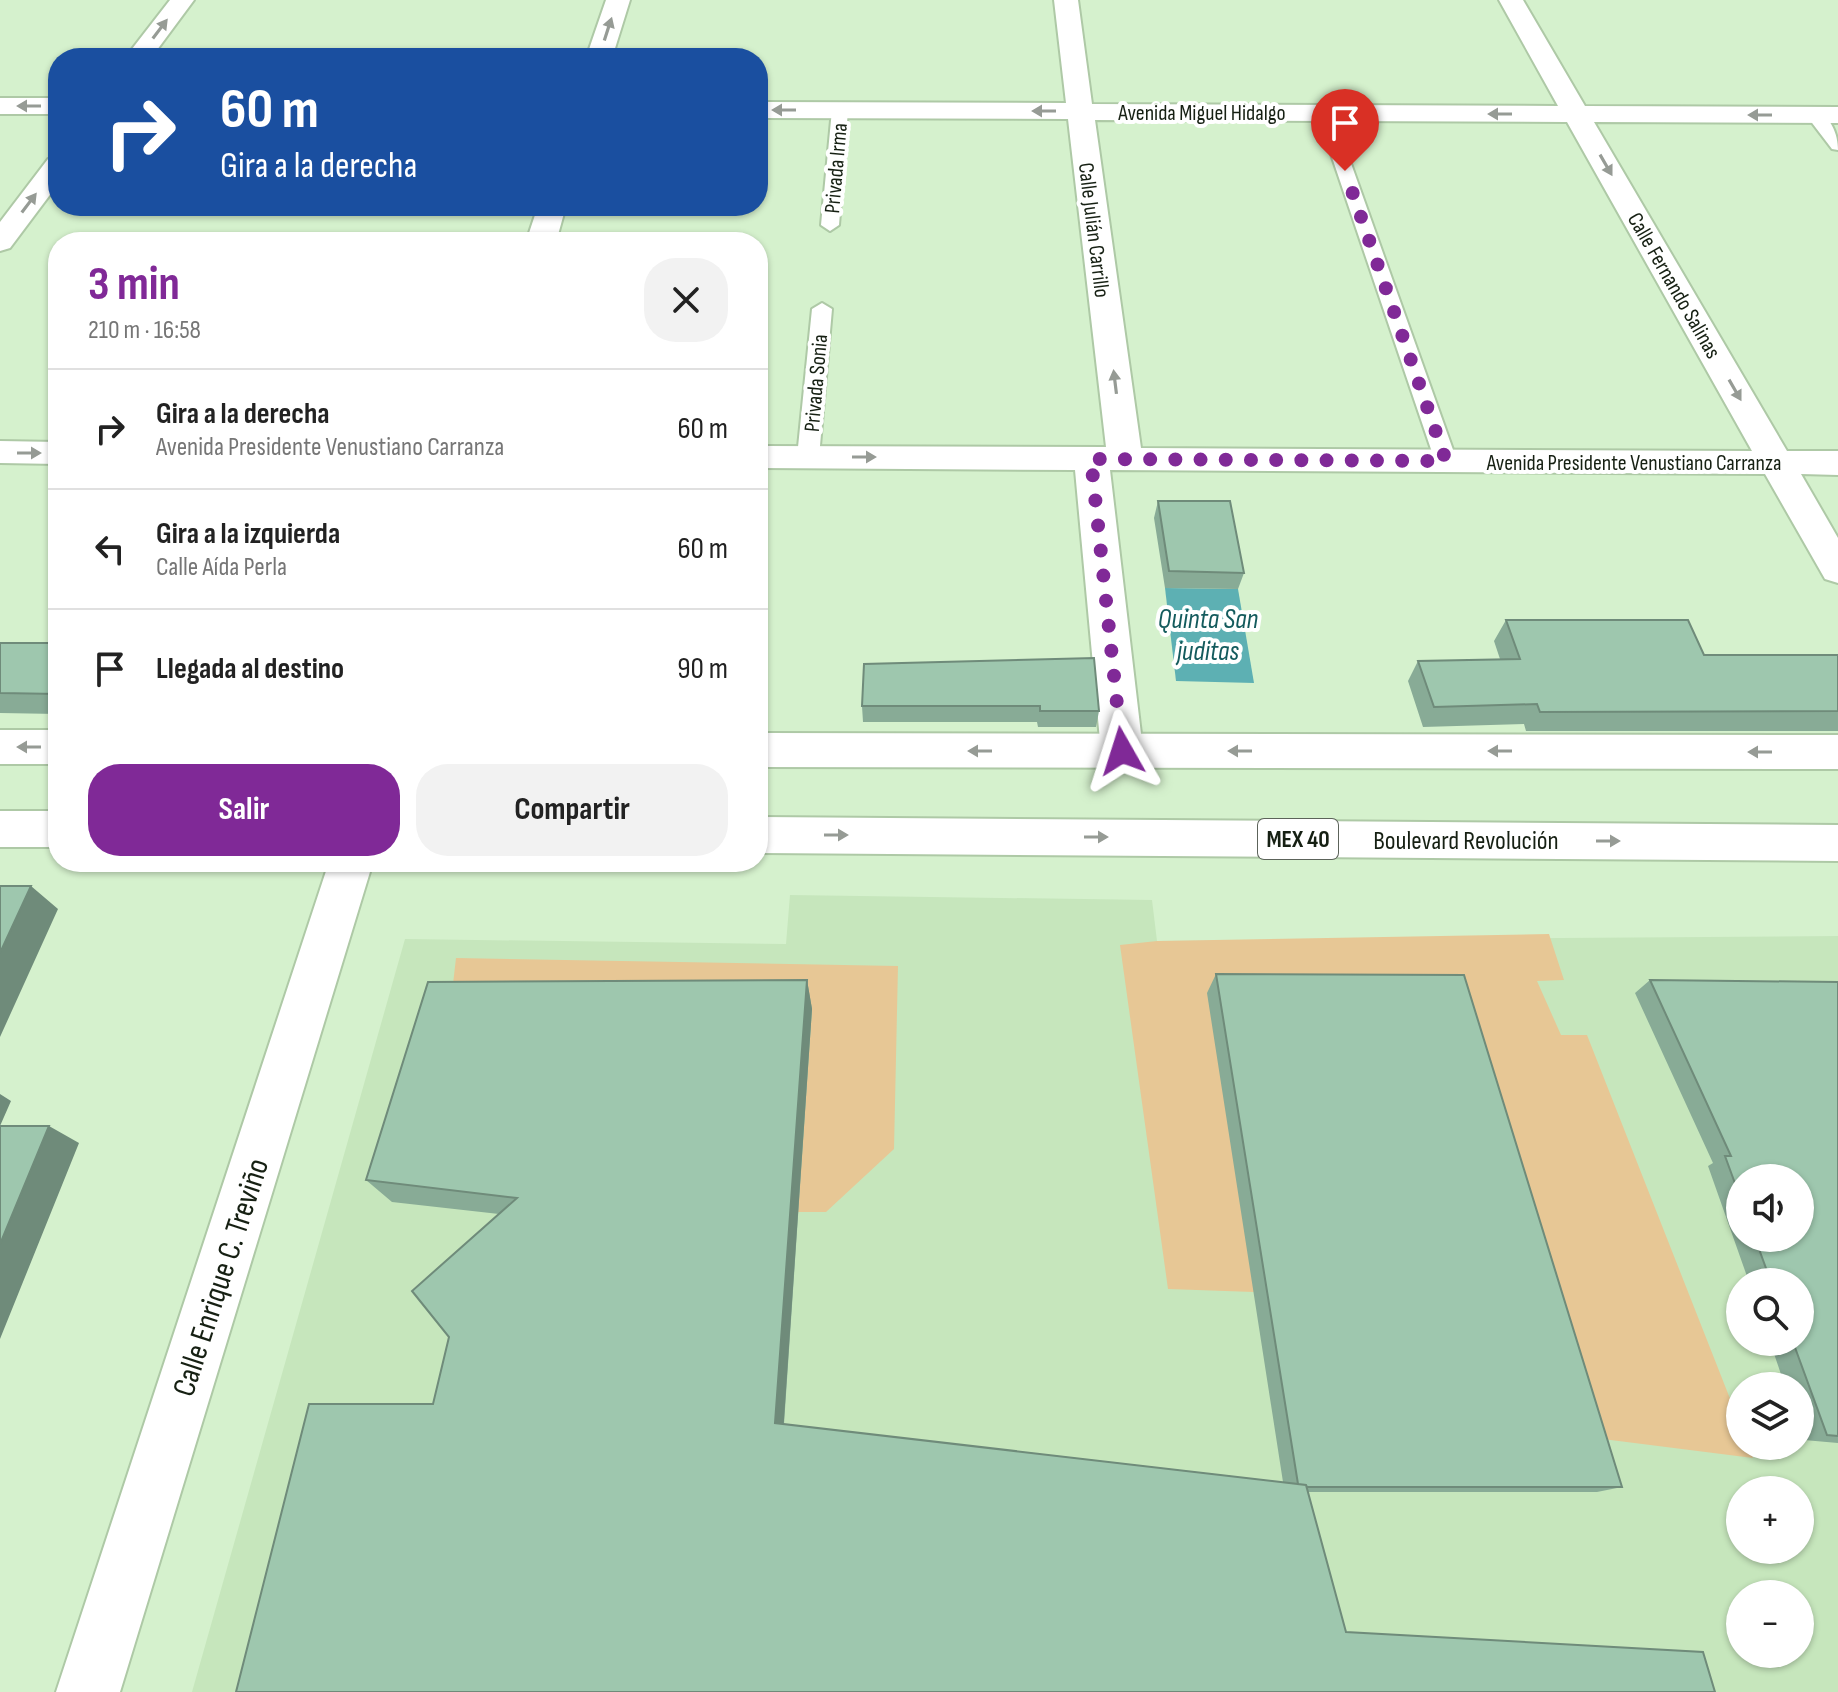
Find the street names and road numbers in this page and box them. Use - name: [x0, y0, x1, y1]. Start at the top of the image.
- street label: Avenida Miguel Hidalgo: [1117, 100, 1286, 127]
- street label: Privada Irma: [819, 122, 854, 215]
- street label: Calle Julián Carrillo: [1072, 161, 1115, 299]
- street label: Calle Fernando Salinas: [1621, 208, 1726, 364]
- street label: Privada Sonia: [799, 333, 834, 433]
- street label: Avenida Presidente Venustiano Carranza: [1486, 450, 1781, 477]
- road number: MEX 40: [1258, 819, 1338, 859]
- street label: Boulevard Revolución: [1373, 826, 1559, 857]
- street label: Calle Enrique C. Treviño: [165, 1154, 278, 1401]

